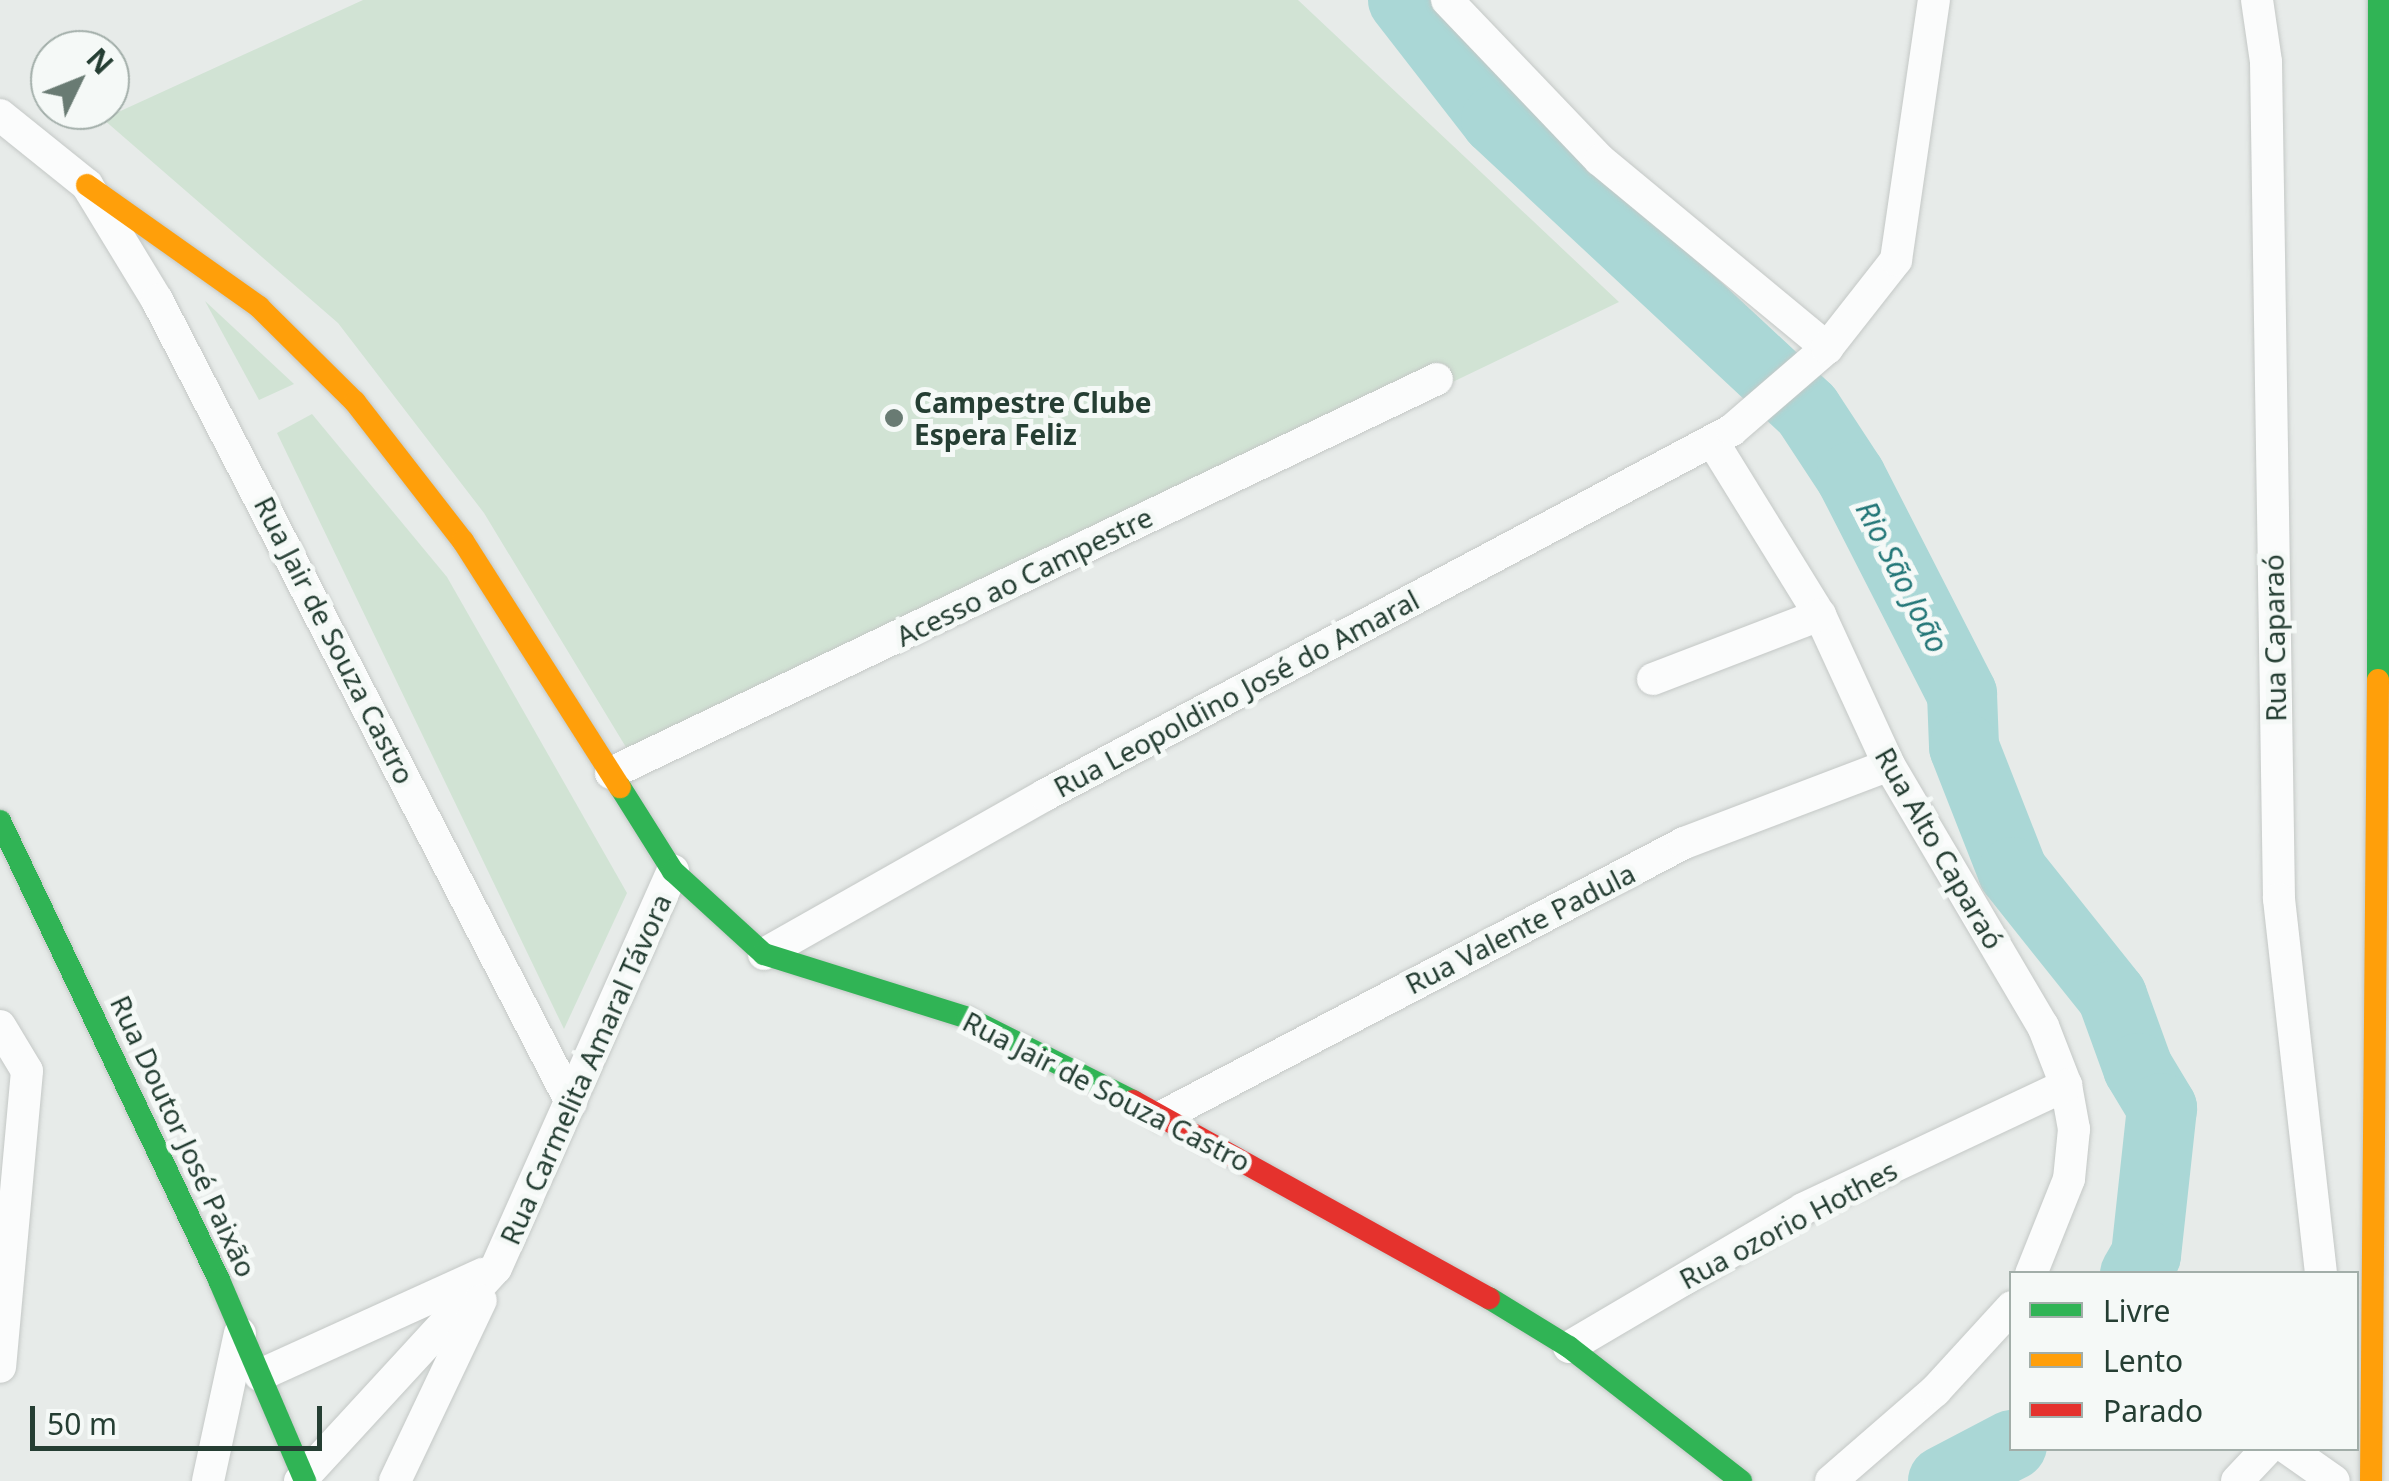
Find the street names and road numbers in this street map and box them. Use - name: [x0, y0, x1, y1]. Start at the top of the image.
- street label: Rua Jair de Souza Castro: [248, 491, 422, 789]
- street label: Acesso ao Campestre: [890, 499, 1158, 653]
- street label: Rua Caparaó: [2256, 554, 2292, 722]
- street label: Rua Leopoldino José do Amaral: [1048, 582, 1424, 804]
- street label: Rua Alto Caparaó: [1869, 741, 2011, 955]
- street label: Rua Valente Padula: [1400, 856, 1640, 1000]
- street label: Rua Carmelita Amaral Távora: [492, 889, 678, 1249]
- street label: Rua Doutor José Paixão: [104, 990, 264, 1282]
- street label: Rua Jair de Souza Castro: [958, 1004, 1256, 1178]
- street label: Rua ozorio Hothes: [1673, 1152, 1903, 1296]

